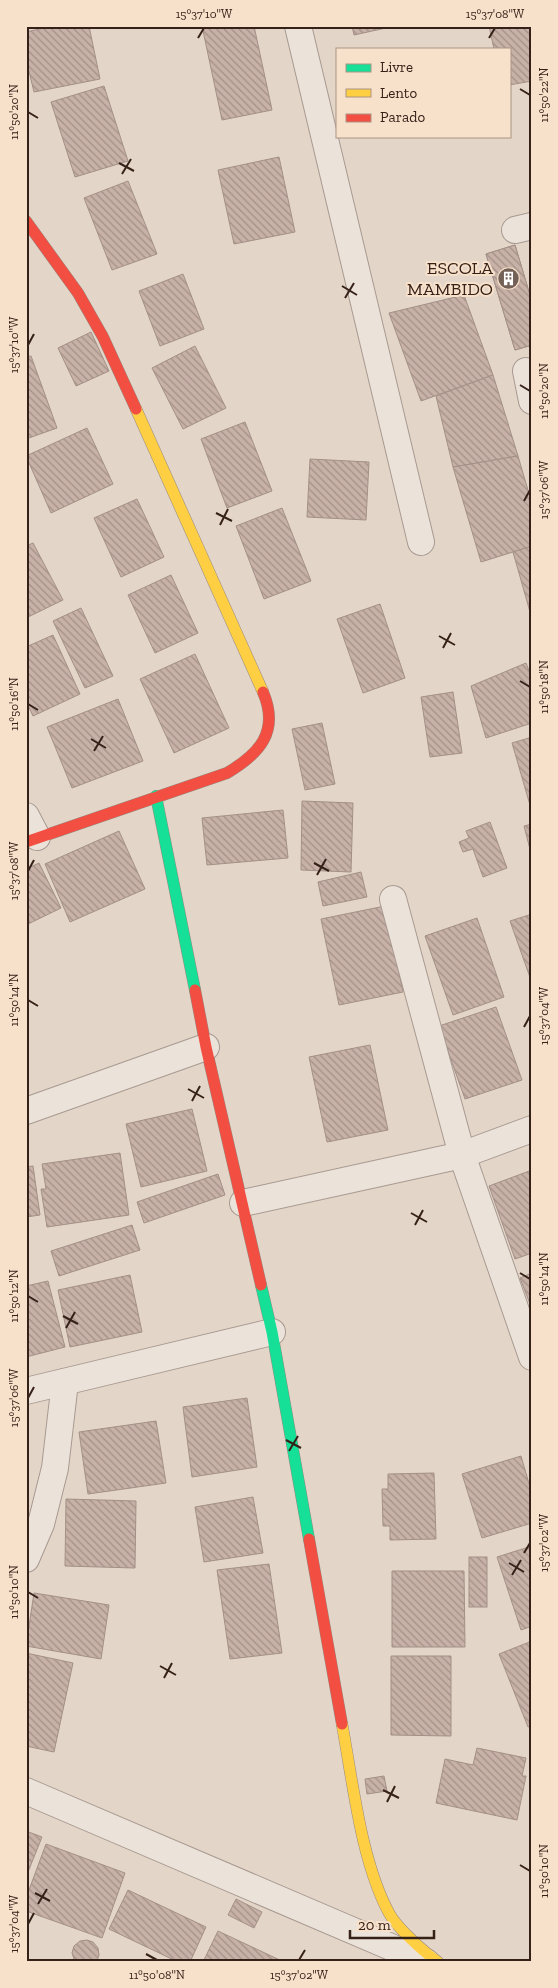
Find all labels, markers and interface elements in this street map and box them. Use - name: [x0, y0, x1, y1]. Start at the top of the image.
- text: 15°37'10"W: [176, 7, 233, 21]
- text: 15°37'08"W: [466, 7, 525, 21]
- legend: [336, 48, 510, 138]
- text: Livre: [380, 58, 413, 76]
- text: 11°50'22"N: [537, 67, 551, 122]
- text: 11°50'20"N: [7, 84, 21, 140]
- text: Lento: [380, 84, 417, 102]
- text: Parado: [380, 108, 426, 126]
- place label: ESCOLA MAMBIDO: [407, 257, 493, 300]
- building icon: ESCOLA MAMBIDO: [497, 266, 521, 290]
- text: 15°37'10"W: [7, 316, 21, 373]
- text: 11°50'20"N: [537, 363, 551, 419]
- text: 15°37'06"W: [537, 460, 551, 519]
- text: 11°50'18"N: [537, 660, 551, 714]
- text: 11°50'16"N: [7, 677, 21, 731]
- text: 15°37'08"W: [7, 841, 21, 900]
- text: 11°50'14"N: [7, 973, 21, 1027]
- text: 15°37'04"W: [537, 986, 551, 1045]
- text: 11°50'14"N: [537, 1252, 551, 1306]
- text: 11°50'12"N: [7, 1269, 21, 1323]
- text: 15°37'06"W: [7, 1368, 21, 1427]
- text: 15°37'02"W: [537, 1513, 551, 1572]
- text: 11°50'10"N: [7, 1565, 21, 1619]
- text: 11°50'10"N: [537, 1844, 551, 1898]
- text: 15°37'04"W: [7, 1894, 21, 1953]
- scale bar: [350, 1908, 434, 1940]
- text: 20 m: [358, 1916, 391, 1934]
- text: 11°50'08"N: [129, 1968, 185, 1982]
- text: 15°37'02"W: [270, 1968, 329, 1982]

